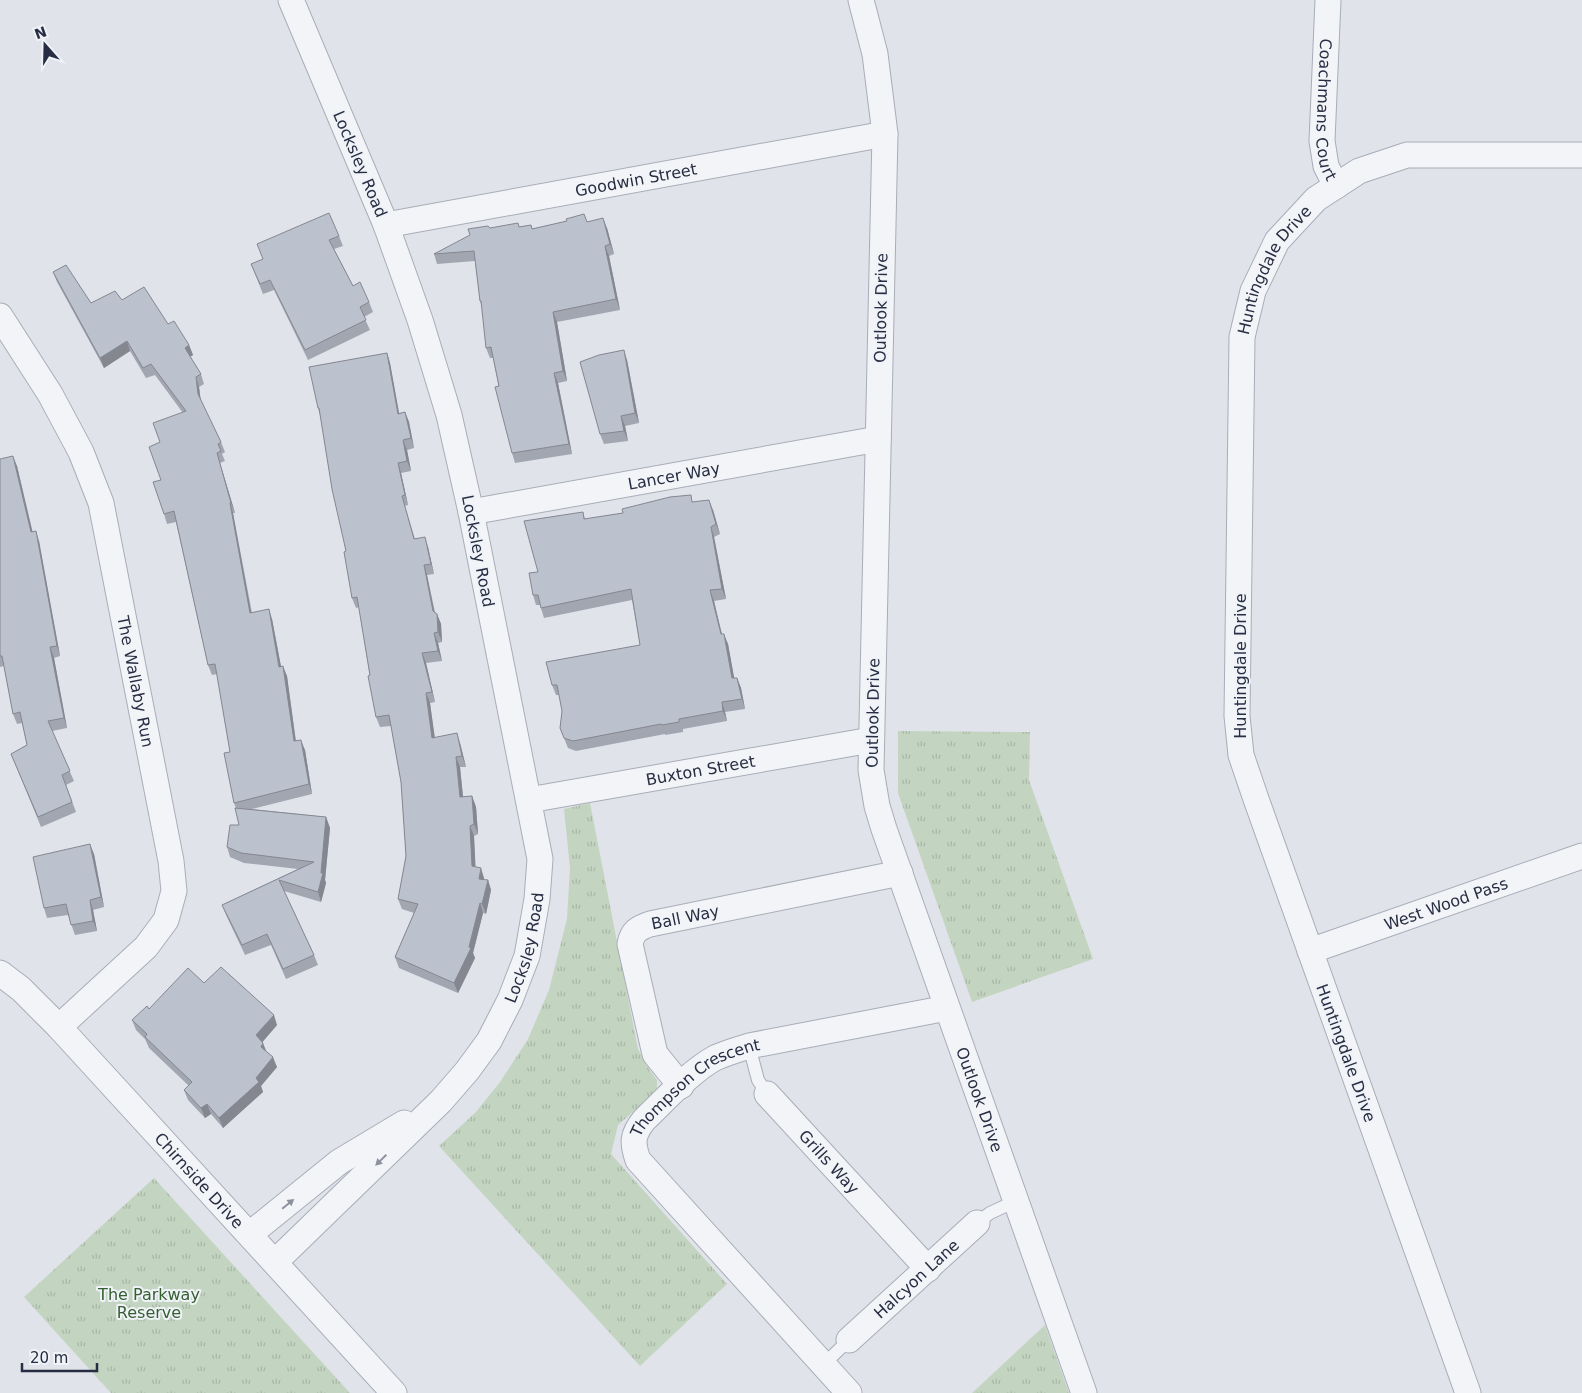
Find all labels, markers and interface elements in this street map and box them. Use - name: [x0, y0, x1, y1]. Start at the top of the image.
- north arrow: [20, 20, 70, 70]
- text: N: [32, 23, 49, 42]
- street label: Coachmans Court: [1312, 38, 1341, 184]
- street label: Locksley Road: [329, 108, 391, 220]
- street label: Goodwin Street: [573, 159, 698, 200]
- street label: Huntingdale Drive: [1233, 201, 1315, 336]
- street label: Outlook Drive: [871, 253, 891, 363]
- street label: Lancer Way: [626, 458, 721, 493]
- street label: Locksley Road: [458, 493, 498, 609]
- street label: Huntingdale Drive: [1231, 593, 1250, 739]
- street label: The Wallaby Run: [114, 613, 158, 749]
- street label: Outlook Drive: [863, 658, 883, 768]
- street label: Buxton Street: [644, 751, 756, 789]
- street label: West Wood Pass: [1382, 873, 1510, 934]
- street label: Locksley Road: [500, 892, 547, 1005]
- street label: Ball Way: [649, 901, 721, 933]
- street label: Huntingdale Drive: [1312, 981, 1380, 1125]
- street label: Thompson Crescent: [626, 1035, 761, 1141]
- street label: Outlook Drive: [953, 1044, 1007, 1154]
- street label: Grills Way: [795, 1126, 863, 1198]
- street label: Chirnside Drive: [151, 1129, 248, 1232]
- one-way arrow: [375, 1153, 387, 1165]
- one-way arrow: [281, 1198, 294, 1209]
- street label: Halcyon Lane: [870, 1235, 963, 1322]
- park label: The Parkway Reserve: [97, 1285, 200, 1322]
- scale bar: [22, 1340, 98, 1372]
- text: 20 m: [30, 1349, 68, 1367]

